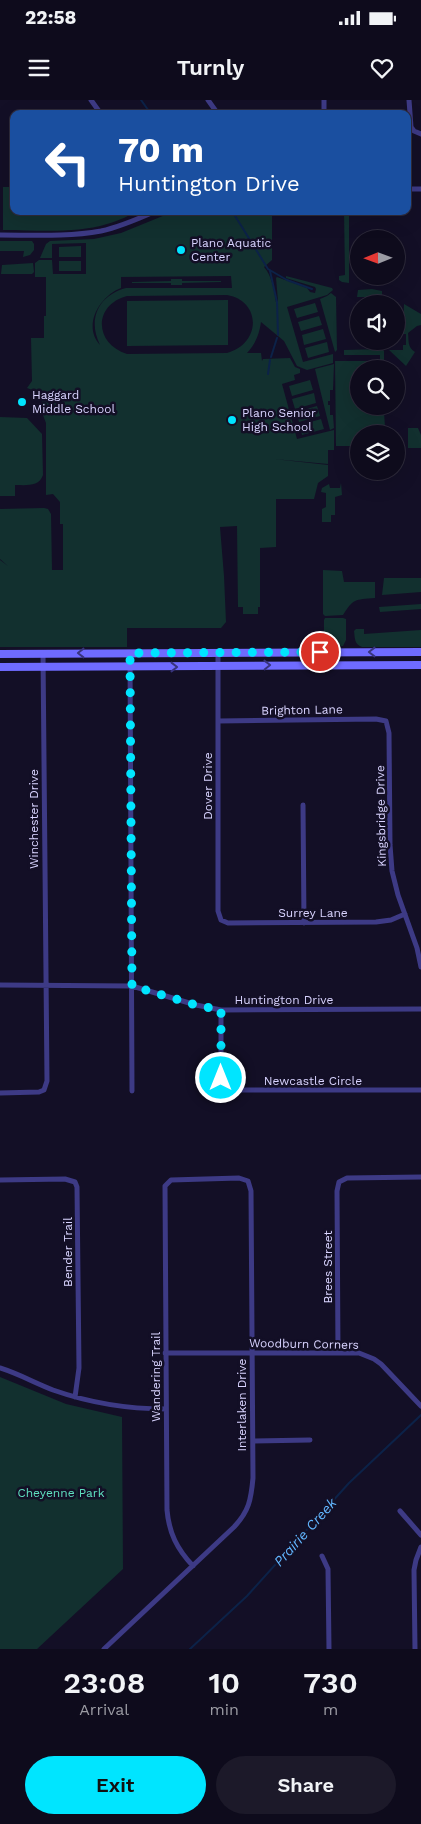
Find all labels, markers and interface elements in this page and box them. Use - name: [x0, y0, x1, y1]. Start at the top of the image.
- text: 22:58: [25, 6, 76, 29]
- icon: menu: [25, 54, 53, 82]
- icon: heart: [368, 54, 396, 82]
- text: Turnly: [177, 55, 244, 80]
- text: 70 m: [118, 129, 204, 171]
- icon: left: [35, 130, 100, 195]
- text: Huntington Drive: [118, 171, 300, 196]
- north arrow: [350, 230, 405, 285]
- map controls: [350, 230, 405, 480]
- place label: Plano Aquatic Center: [191, 236, 272, 264]
- marker: Plano Aquatic Center: [175, 244, 187, 256]
- button: sound: [350, 295, 405, 350]
- button: search: [350, 360, 405, 415]
- place label: Haggard Middle School: [32, 388, 115, 416]
- marker: Haggard Middle School: [16, 396, 28, 408]
- place label: Plano Senior High School: [242, 406, 316, 434]
- marker: Plano Senior High School: [226, 414, 238, 426]
- button: layers: [350, 425, 405, 480]
- pin: [299, 631, 341, 673]
- icon: arrive: [306, 638, 334, 666]
- one-way arrow: [368, 647, 376, 657]
- one-way arrow: [77, 648, 84, 658]
- one-way arrow: [263, 660, 271, 671]
- one-way arrow: [170, 662, 178, 672]
- street label: Brighton Lane: [261, 702, 343, 718]
- street label: Dover Drive: [201, 752, 215, 820]
- street label: Kingsbridge Drive: [373, 765, 389, 867]
- street label: Winchester Drive: [27, 769, 41, 869]
- street label: Surrey Lane: [278, 906, 348, 920]
- street label: Huntington Drive: [234, 993, 334, 1007]
- position arrow: [194, 1051, 246, 1103]
- street label: Newcastle Circle: [264, 1074, 362, 1088]
- street label: Bender Trail: [61, 1217, 75, 1287]
- street label: Brees Street: [321, 1231, 335, 1303]
- street label: Wandering Trail: [149, 1332, 163, 1422]
- street label: Woodburn Corners: [249, 1336, 359, 1352]
- street label: Interlaken Drive: [235, 1358, 249, 1452]
- park label: Cheyenne Park: [17, 1486, 105, 1500]
- water label: Prairie Creek: [270, 1494, 340, 1569]
- text: 23:08: [63, 1665, 145, 1700]
- text: 10: [209, 1665, 240, 1700]
- text: 730: [303, 1665, 358, 1700]
- text: Arrival: [79, 1700, 129, 1719]
- text: min: [210, 1700, 239, 1719]
- text: m: [323, 1700, 338, 1719]
- button: Exit: [25, 1756, 206, 1814]
- button: Share: [216, 1756, 396, 1814]

